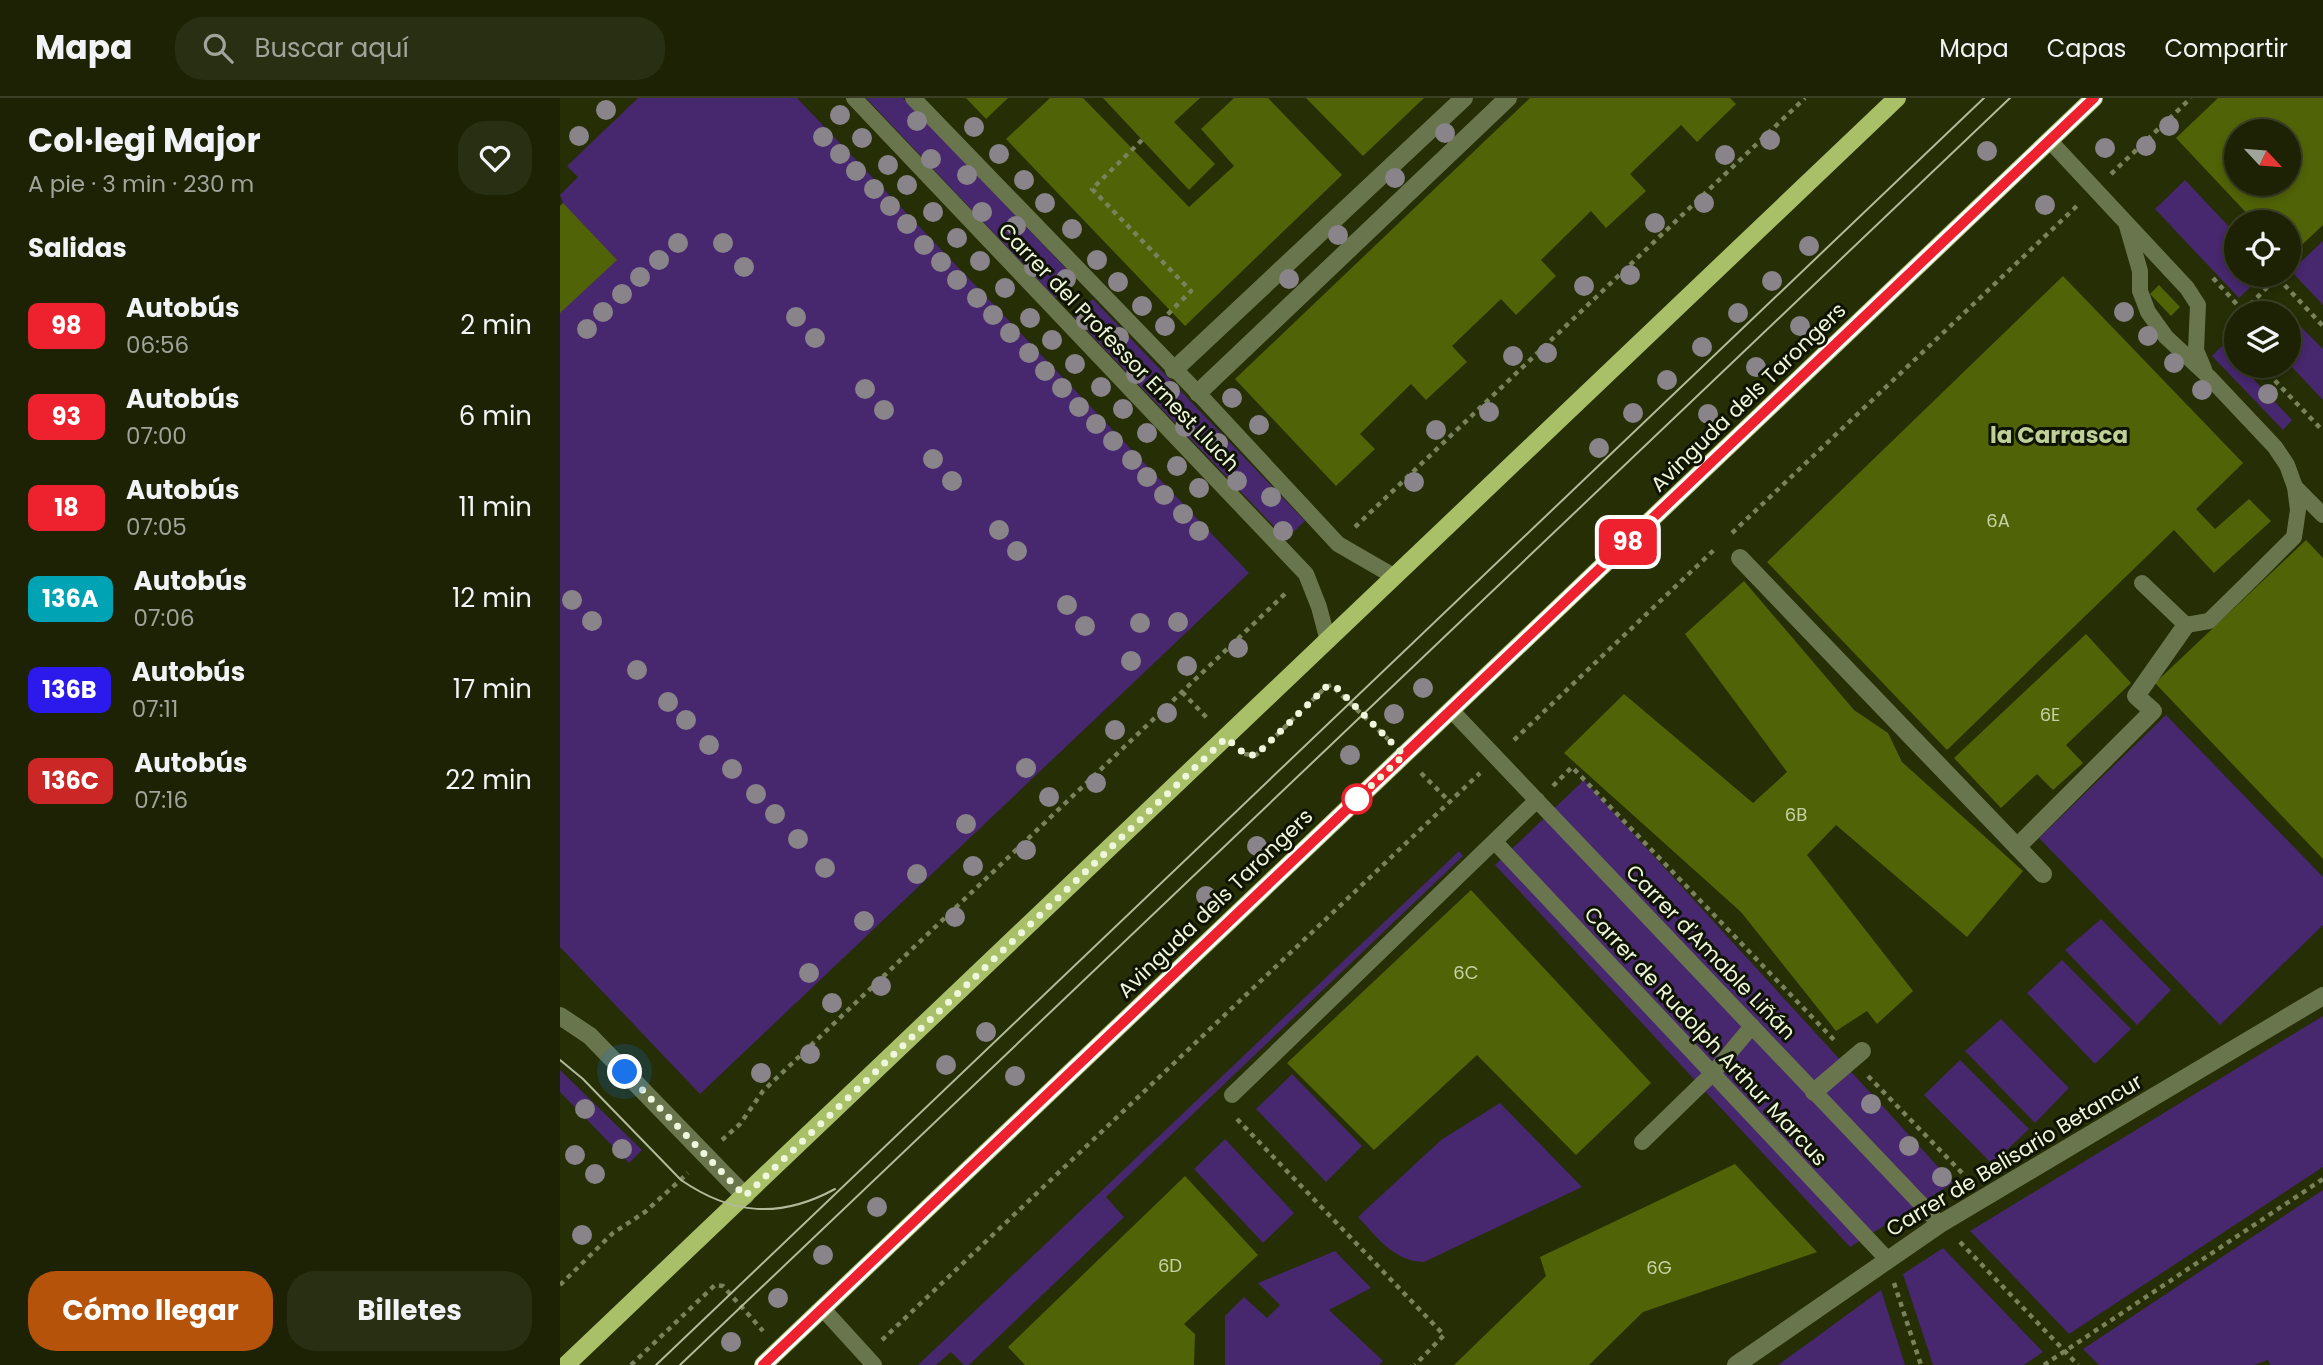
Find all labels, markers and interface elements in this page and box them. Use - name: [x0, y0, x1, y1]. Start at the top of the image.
- search box: [175, 17, 665, 80]
- text: Mapa: [35, 24, 133, 71]
- icon: search: [199, 29, 237, 67]
- text: Buscar aquí: [255, 30, 409, 66]
- text: Mapa: [1939, 32, 2009, 65]
- text: Capas: [2047, 32, 2126, 65]
- text: Compartir: [2164, 32, 2288, 65]
- text: Col·legi Major: [28, 117, 261, 164]
- north arrow: [2224, 119, 2301, 196]
- map controls: [2224, 119, 2301, 378]
- button: heart: [458, 121, 532, 195]
- text: A pie · 3 min · 230 m: [28, 168, 254, 200]
- button: locate: [2224, 210, 2301, 287]
- street label: Carrer del Professor Ernest Lluch: [992, 216, 1246, 478]
- text: Salidas: [28, 230, 127, 266]
- text: Autobús: [126, 290, 240, 326]
- street label: Avinguda dels Tarongers: [1644, 296, 1852, 498]
- button: layers: [2224, 301, 2301, 378]
- text: 2 min: [460, 307, 532, 343]
- text: 98: [51, 309, 82, 342]
- text: 06:56: [126, 329, 189, 361]
- text: Autobús: [126, 381, 240, 417]
- text: 6 min: [459, 398, 532, 434]
- text: 93: [52, 400, 81, 433]
- district label: la Carrasca: [1990, 419, 2128, 451]
- text: 07:00: [126, 420, 187, 452]
- text: Autobús: [126, 472, 240, 508]
- text: 11 min: [459, 489, 532, 525]
- text: 18: [54, 491, 79, 524]
- house number: 6A: [1986, 508, 2010, 533]
- text: 07:05: [126, 511, 187, 543]
- line badge: 98: [1596, 519, 1660, 565]
- text: 98: [1613, 525, 1643, 558]
- text: Autobús: [134, 563, 247, 599]
- text: 12 min: [452, 580, 532, 616]
- text: 136A: [42, 582, 99, 615]
- text: 07:06: [134, 602, 194, 634]
- text: Autobús: [132, 654, 245, 690]
- text: 17 min: [453, 671, 532, 707]
- text: 136B: [42, 673, 97, 706]
- text: 07:11: [132, 693, 178, 725]
- house number: 6E: [2040, 702, 2060, 727]
- text: Autobús: [134, 745, 248, 781]
- text: 22 min: [445, 762, 532, 798]
- text: 136C: [42, 764, 99, 797]
- text: 07:16: [134, 784, 188, 816]
- unlabelled marker: [1342, 784, 1372, 814]
- street label: Avinguda dels Tarongers: [1111, 802, 1319, 1004]
- house number: 6B: [1785, 802, 1807, 827]
- street label: Carrer d'Amable Liñán: [1620, 858, 1802, 1046]
- street label: Carrer de Rudolph Arthur Marcus: [1578, 900, 1834, 1172]
- house number: 6C: [1453, 960, 1479, 985]
- your location: [607, 1054, 642, 1089]
- street label: Carrer de Belisario Betancur: [1881, 1067, 2148, 1243]
- house number: 6D: [1158, 1253, 1182, 1278]
- house number: 6G: [1646, 1255, 1672, 1280]
- button: Cómo llegar: [28, 1271, 273, 1351]
- button: Billetes: [287, 1271, 532, 1351]

